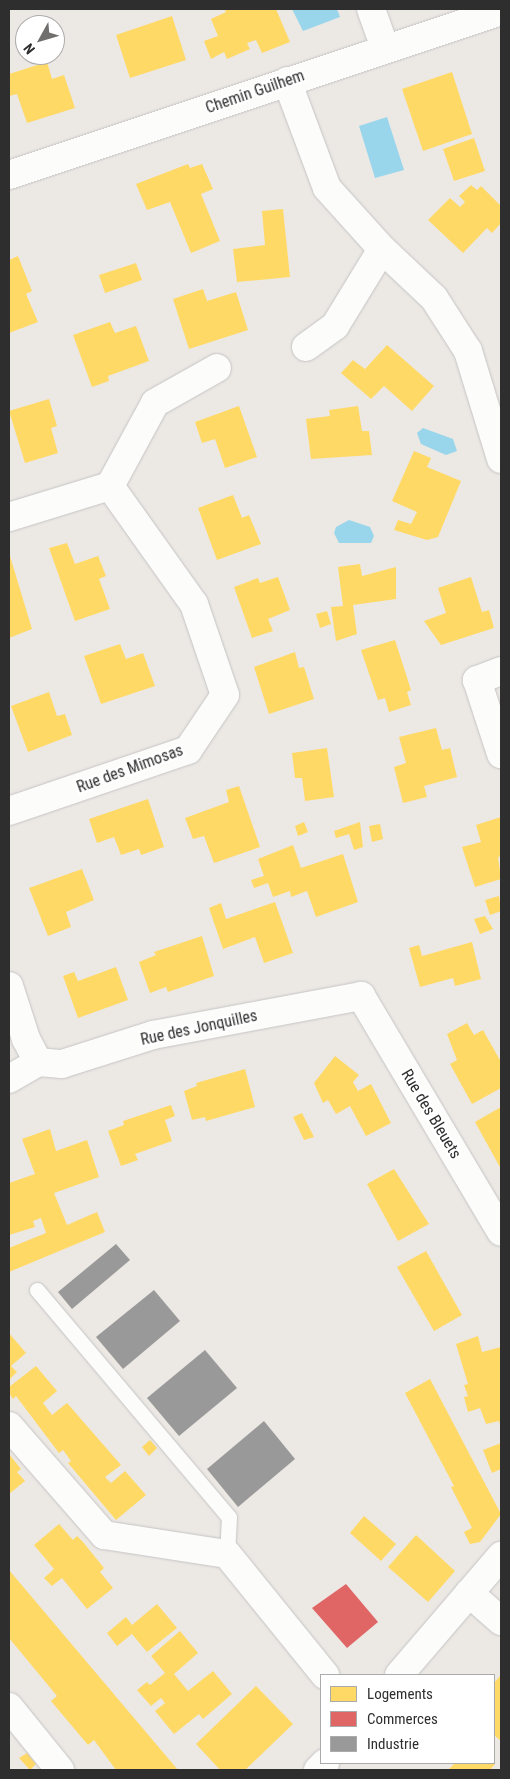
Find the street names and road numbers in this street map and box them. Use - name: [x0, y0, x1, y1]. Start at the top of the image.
- street label: Chemin Guilhem: [203, 66, 307, 118]
- street label: Rue des Mimosas: [74, 741, 186, 797]
- street label: Rue des Jonquilles: [139, 1006, 259, 1050]
- street label: Rue des Bleuets: [397, 1066, 465, 1162]

